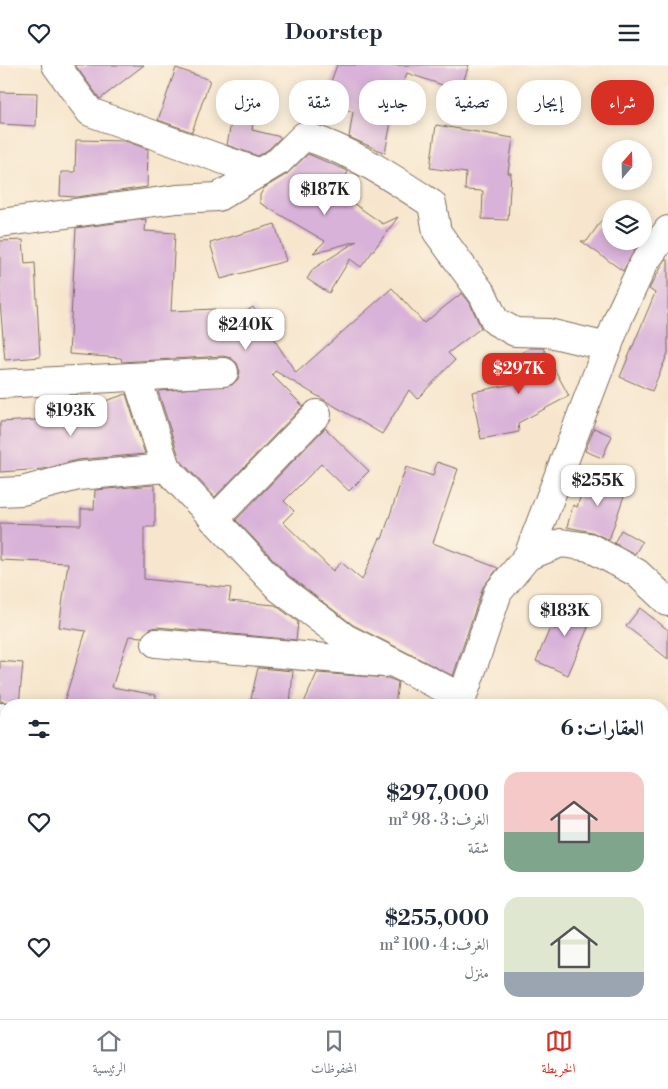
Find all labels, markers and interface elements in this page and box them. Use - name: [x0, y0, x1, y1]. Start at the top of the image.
- icon: heart: [25, 19, 53, 47]
- text: Doorstep: [285, 19, 383, 46]
- icon: menu: [615, 19, 643, 47]
- chip: منزل: [216, 80, 279, 125]
- chip: شقة: [289, 80, 349, 125]
- chip: جديد: [359, 80, 426, 125]
- chip: تصفية: [436, 80, 507, 125]
- chip: إيجار: [517, 80, 581, 125]
- chip: شراء: [591, 80, 654, 125]
- north arrow: [602, 140, 652, 190]
- map controls: [602, 140, 652, 250]
- pin: $187K: [290, 173, 360, 216]
- text: $187K: [300, 180, 350, 200]
- button: layers: [602, 200, 652, 250]
- pin: $240K: [211, 309, 281, 351]
- text: $240K: [219, 315, 273, 335]
- pin: $297K: [484, 353, 554, 395]
- text: $297K: [493, 359, 545, 379]
- pin: $193K: [36, 395, 106, 437]
- text: $193K: [46, 401, 96, 421]
- pin: $255K: [563, 465, 633, 507]
- text: $255K: [572, 471, 624, 491]
- pin: $183K: [530, 595, 600, 637]
- text: $183K: [540, 601, 590, 621]
- icon: filters: [25, 715, 53, 743]
- text: العقارات: 6: [561, 716, 644, 742]
- text: $297,000: [387, 781, 489, 807]
- icon: home: [544, 792, 604, 852]
- icon: heart: [25, 808, 53, 836]
- text: الغرف: 3 · 98 m²: [388, 810, 489, 830]
- text: شقة: [468, 838, 489, 858]
- text: $255,000: [385, 906, 489, 932]
- icon: home: [544, 917, 604, 977]
- icon: heart: [25, 933, 53, 961]
- text: الغرف: 4 · 100 m²: [379, 935, 489, 955]
- text: منزل: [464, 963, 489, 983]
- tab: الرئيسية: [92, 1027, 126, 1082]
- tab: المحفوظات: [311, 1027, 357, 1082]
- tab: الخريطة: [542, 1027, 576, 1082]

